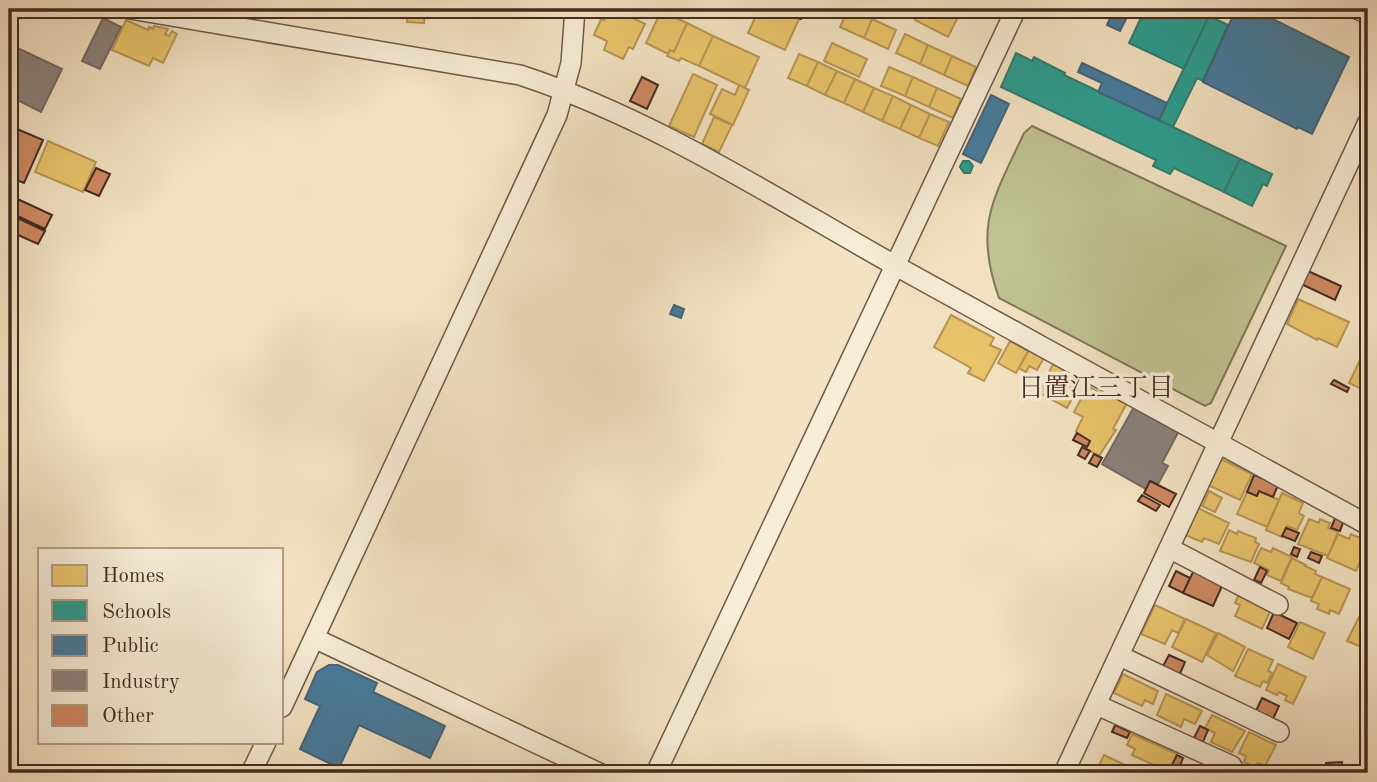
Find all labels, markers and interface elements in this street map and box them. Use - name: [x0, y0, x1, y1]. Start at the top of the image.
- district label: 日置江三丁目: [1018, 374, 1174, 402]
- legend: [38, 548, 284, 744]
- text: Homes: [102, 566, 164, 587]
- text: Schools: [102, 602, 171, 623]
- text: Public: [102, 636, 159, 657]
- text: Industry: [102, 672, 180, 693]
- text: Other: [102, 706, 154, 727]

